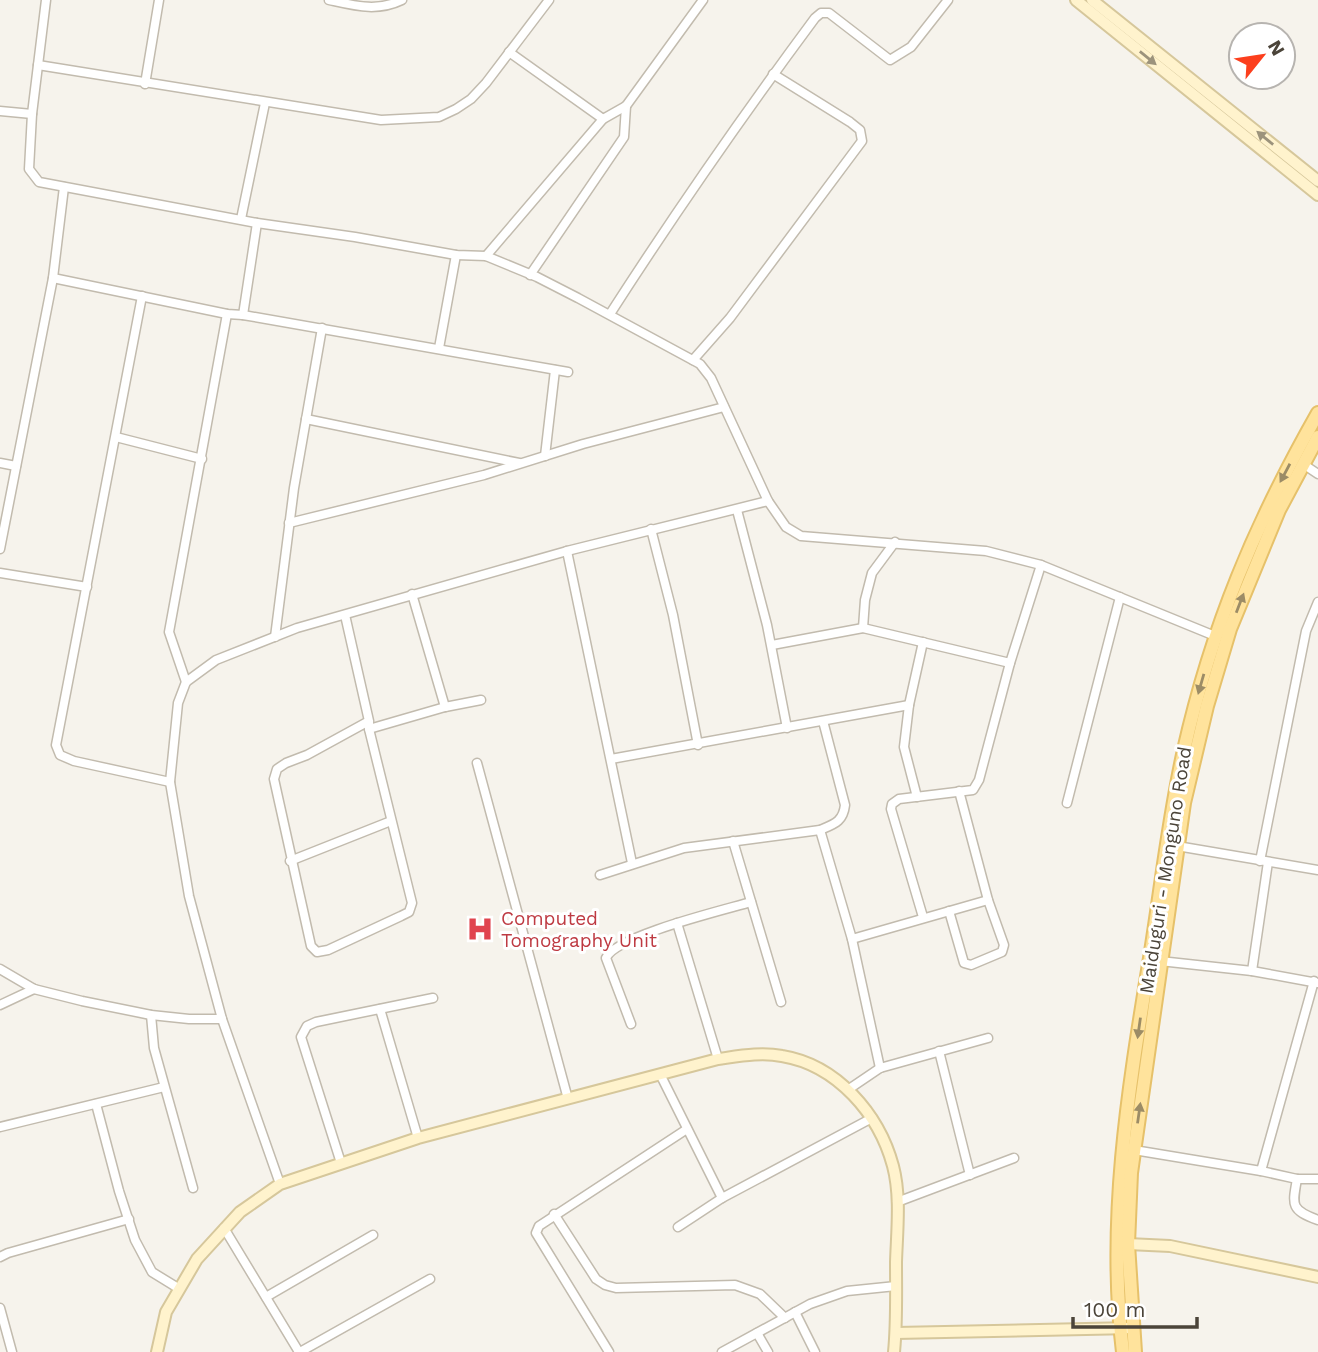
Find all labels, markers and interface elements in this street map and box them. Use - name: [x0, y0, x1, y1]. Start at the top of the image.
- north arrow: [1227, 21, 1297, 91]
- text: N: [1263, 36, 1290, 60]
- one-way arrow: [1139, 50, 1156, 65]
- one-way arrow: [1256, 131, 1273, 146]
- one-way arrow: [1279, 463, 1290, 483]
- one-way arrow: [1235, 592, 1246, 613]
- one-way arrow: [1195, 673, 1205, 694]
- street label: Maiduguri - Monguno Road: [1135, 745, 1196, 995]
- place label: Computed Tomography Unit: [501, 907, 657, 952]
- hospital icon: Computed Tomography Unit: [465, 914, 495, 944]
- one-way arrow: [1133, 1017, 1144, 1039]
- one-way arrow: [1133, 1102, 1144, 1124]
- scale bar: [1073, 1286, 1197, 1330]
- text: 100 m: [1084, 1297, 1146, 1322]

